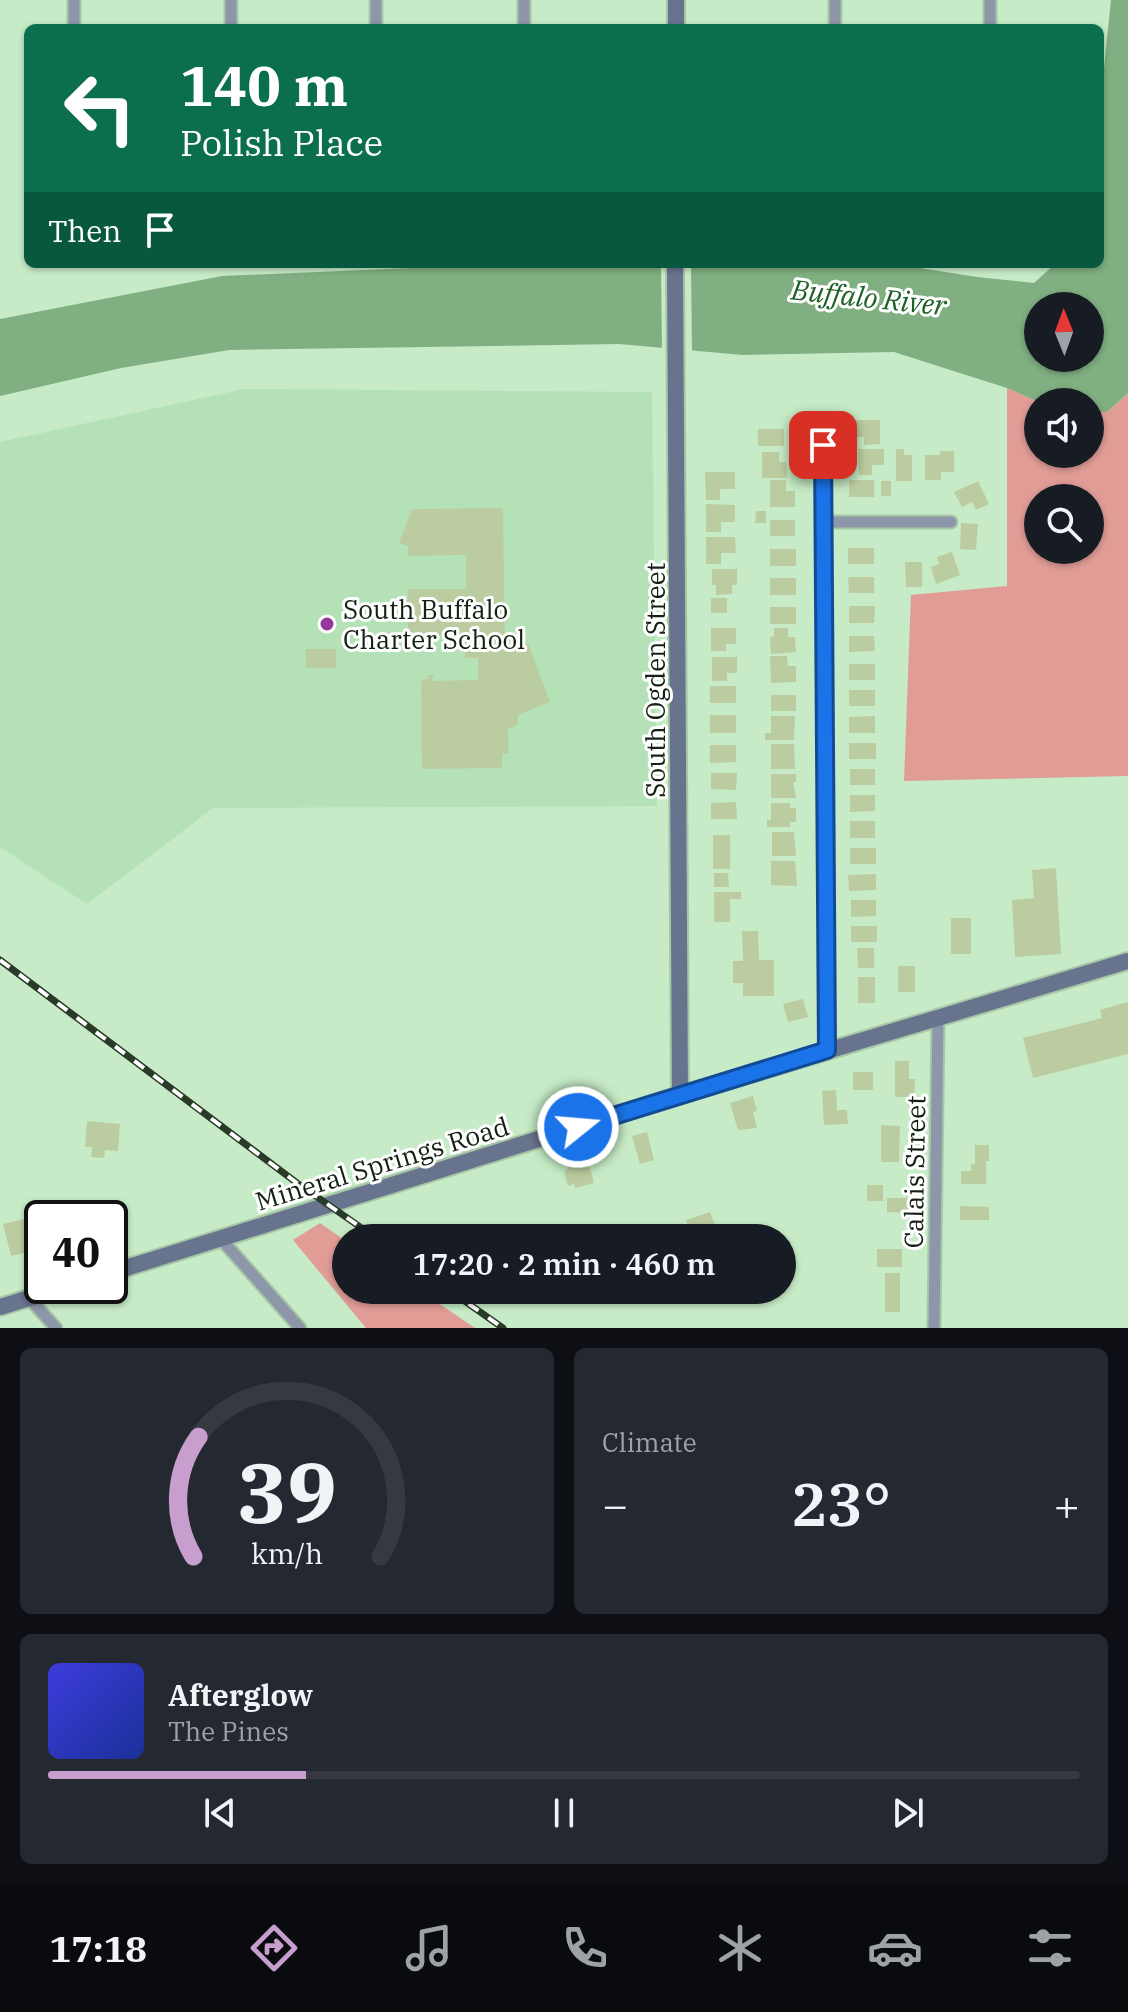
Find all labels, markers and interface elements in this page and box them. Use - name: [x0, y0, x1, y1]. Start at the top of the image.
- text: 140 m: [180, 49, 348, 121]
- icon: left: [48, 56, 152, 160]
- text: Polish Place: [180, 119, 383, 166]
- icon: arrive: [138, 208, 182, 252]
- text: Then: [48, 211, 122, 250]
- water label: Buffalo River: [789, 270, 949, 324]
- north arrow: [1024, 292, 1104, 372]
- map controls: [1024, 292, 1104, 564]
- button: sound: [1024, 388, 1104, 468]
- pin: [789, 411, 857, 479]
- icon: arrive: [801, 423, 845, 467]
- button: search: [1024, 484, 1104, 564]
- street label: South Ogden Street: [638, 562, 672, 798]
- place label: South Buffalo Charter School: [343, 592, 525, 656]
- marker: South Buffalo Charter School: [318, 615, 336, 633]
- position arrow: [536, 1085, 620, 1169]
- street label: Calais Street: [896, 1095, 932, 1249]
- street label: Mineral Springs Road: [251, 1108, 513, 1218]
- speed limit sign: 40: [24, 1200, 128, 1304]
- text: 17:20 · 2 min · 460 m: [413, 1244, 715, 1283]
- text: Climate: [602, 1425, 697, 1459]
- text: 39: [237, 1438, 337, 1546]
- text: 23°: [791, 1464, 891, 1543]
- text: −: [602, 1476, 628, 1533]
- text: +: [1054, 1476, 1080, 1533]
- text: km/h: [251, 1535, 323, 1572]
- text: Afterglow: [168, 1675, 313, 1714]
- text: The Pines: [168, 1714, 289, 1748]
- icon: previous: [198, 1791, 242, 1835]
- icon: pause: [542, 1791, 586, 1835]
- icon: next: [886, 1791, 930, 1835]
- icon: directions: [246, 1920, 302, 1976]
- icon: music: [401, 1920, 457, 1976]
- icon: phone: [557, 1920, 613, 1976]
- icon: climate: [712, 1920, 768, 1976]
- icon: car: [867, 1920, 923, 1976]
- icon: filters: [1022, 1920, 1078, 1976]
- text: 17:18: [50, 1925, 147, 1972]

